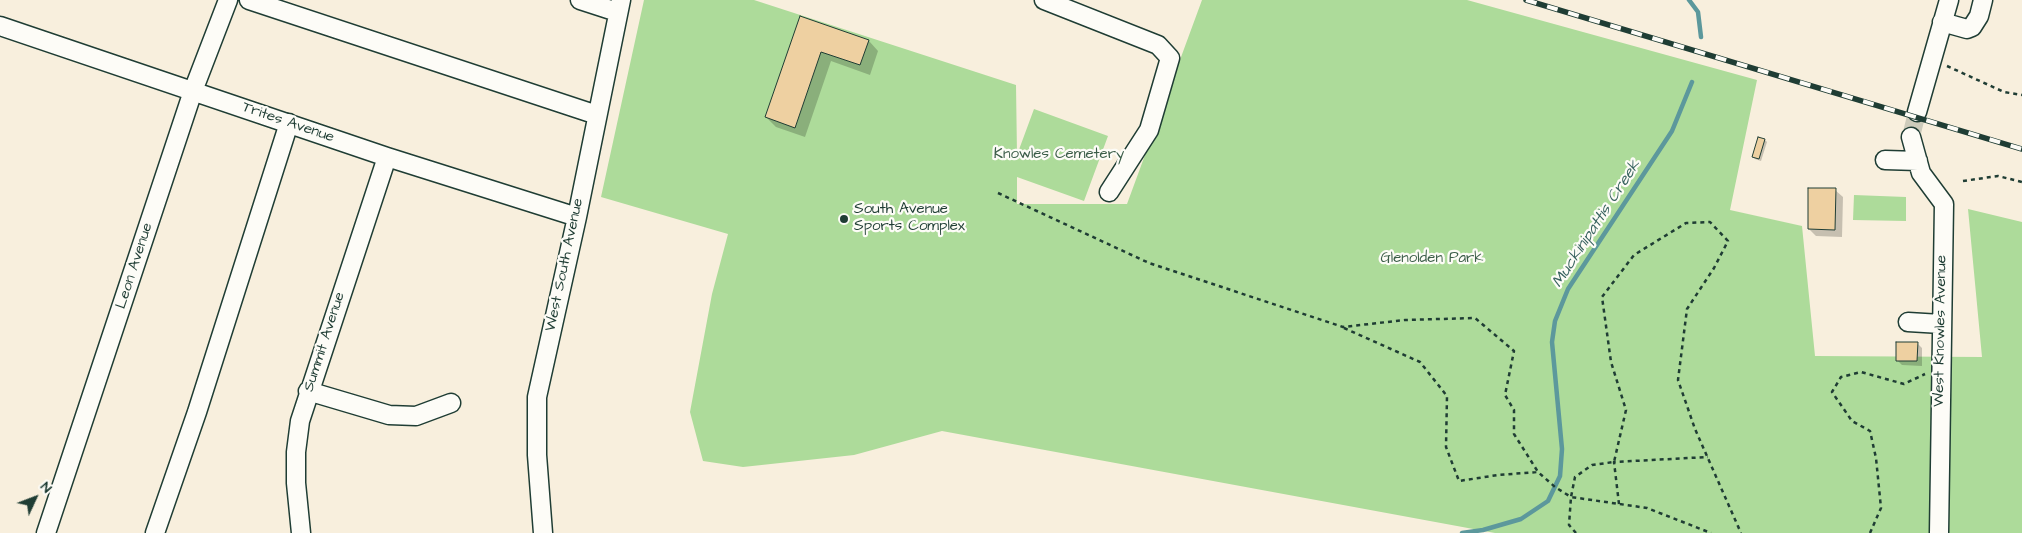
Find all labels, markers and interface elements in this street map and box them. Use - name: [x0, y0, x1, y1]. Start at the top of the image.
- street label: Trites Avenue: [240, 99, 336, 147]
- park label: Knowles Cemetery: [994, 146, 1124, 164]
- water label: Muckinipattis Creek: [1549, 157, 1645, 291]
- street label: West South Avenue: [542, 197, 588, 333]
- place label: South Avenue Sports Complex: [854, 201, 965, 236]
- marker: South Avenue Sports Complex: [838, 213, 850, 225]
- street label: Leon Avenue: [113, 221, 157, 311]
- park label: Glenolden Park: [1380, 250, 1484, 268]
- street label: West Knowles Avenue: [1931, 255, 1951, 407]
- street label: Summit Avenue: [300, 290, 350, 394]
- north arrow: [10, 473, 60, 523]
- text: N: [36, 478, 56, 498]

